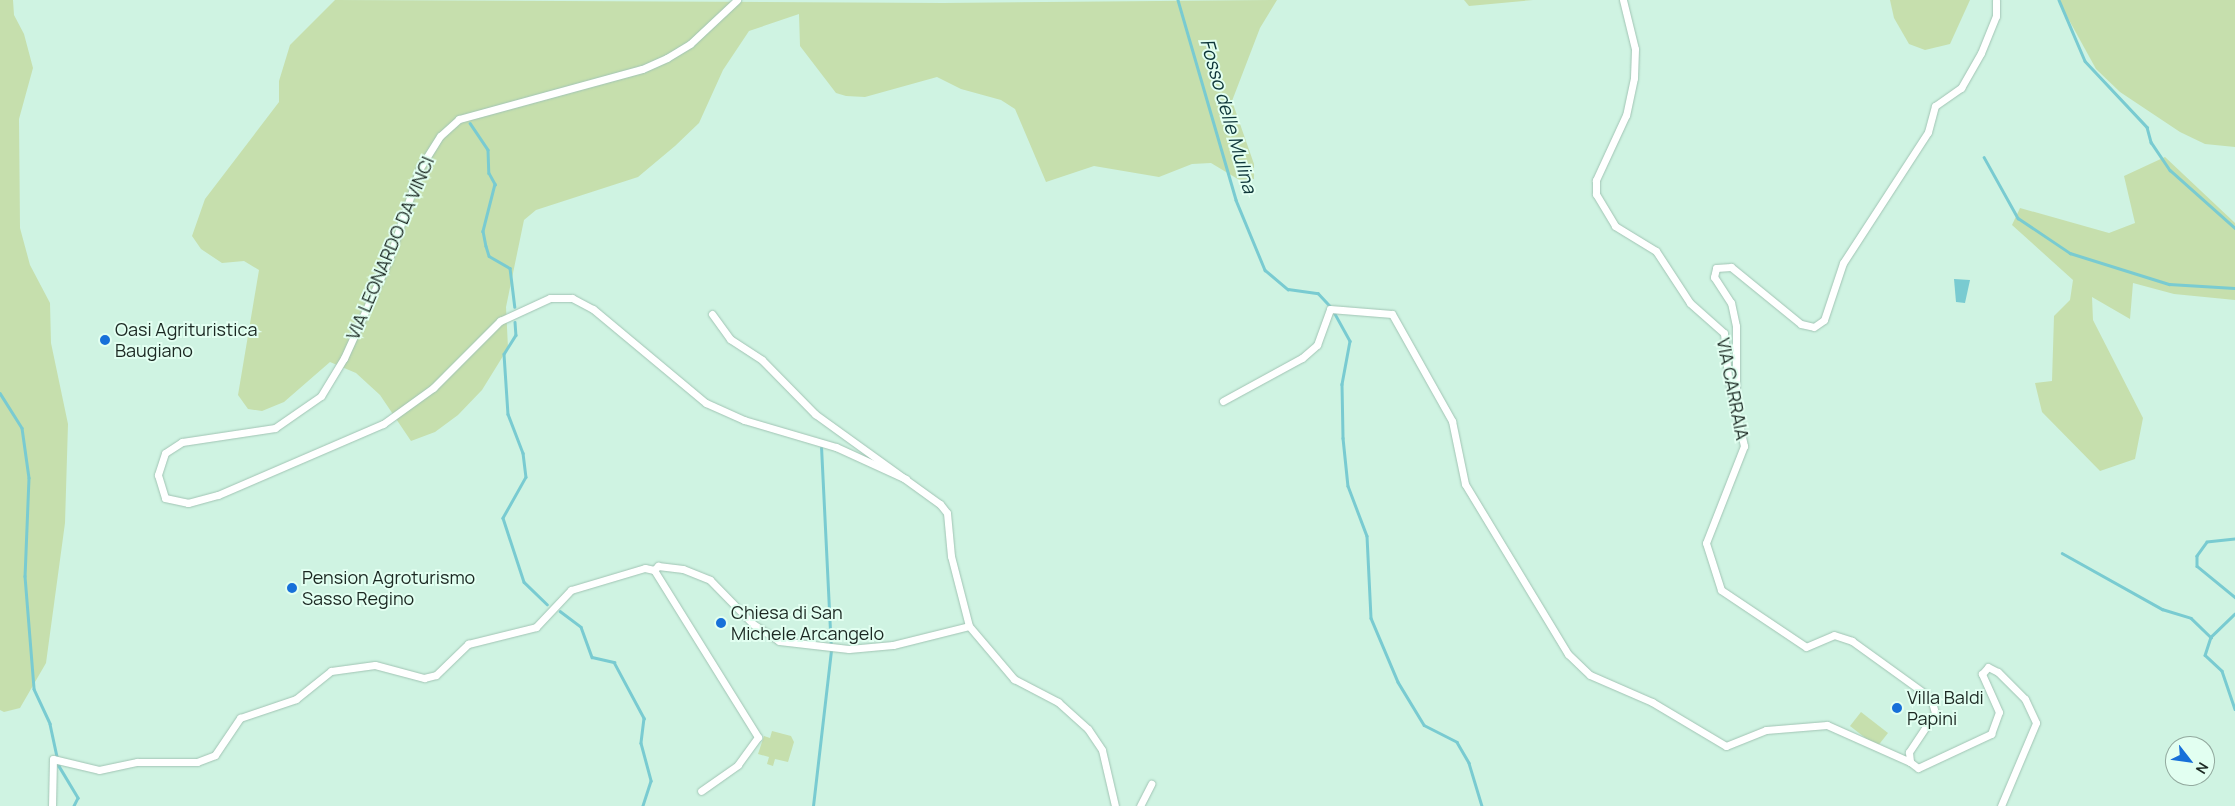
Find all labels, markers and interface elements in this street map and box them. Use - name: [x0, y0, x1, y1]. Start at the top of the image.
- water label: Fosso delle Mulina: [1195, 36, 1261, 196]
- street label: VIA LEONARDO DA VINCI: [342, 153, 438, 343]
- place label: Oasi Agrituristica Baugiano: [115, 319, 257, 362]
- marker: Oasi Agrituristica Baugiano: [99, 334, 111, 346]
- street label: VIA CARRAIA: [1713, 336, 1753, 442]
- place label: Pension Agroturismo Sasso Regino: [302, 567, 475, 610]
- marker: Pension Agroturismo Sasso Regino: [286, 582, 298, 594]
- place label: Chiesa di San Michele Arcangelo: [731, 602, 884, 644]
- marker: Chiesa di San Michele Arcangelo: [715, 617, 727, 629]
- place label: Villa Baldi Papini: [1907, 687, 1984, 730]
- marker: Villa Baldi Papini: [1891, 702, 1903, 714]
- north arrow: [2165, 736, 2215, 786]
- text: N: [2192, 759, 2213, 777]

